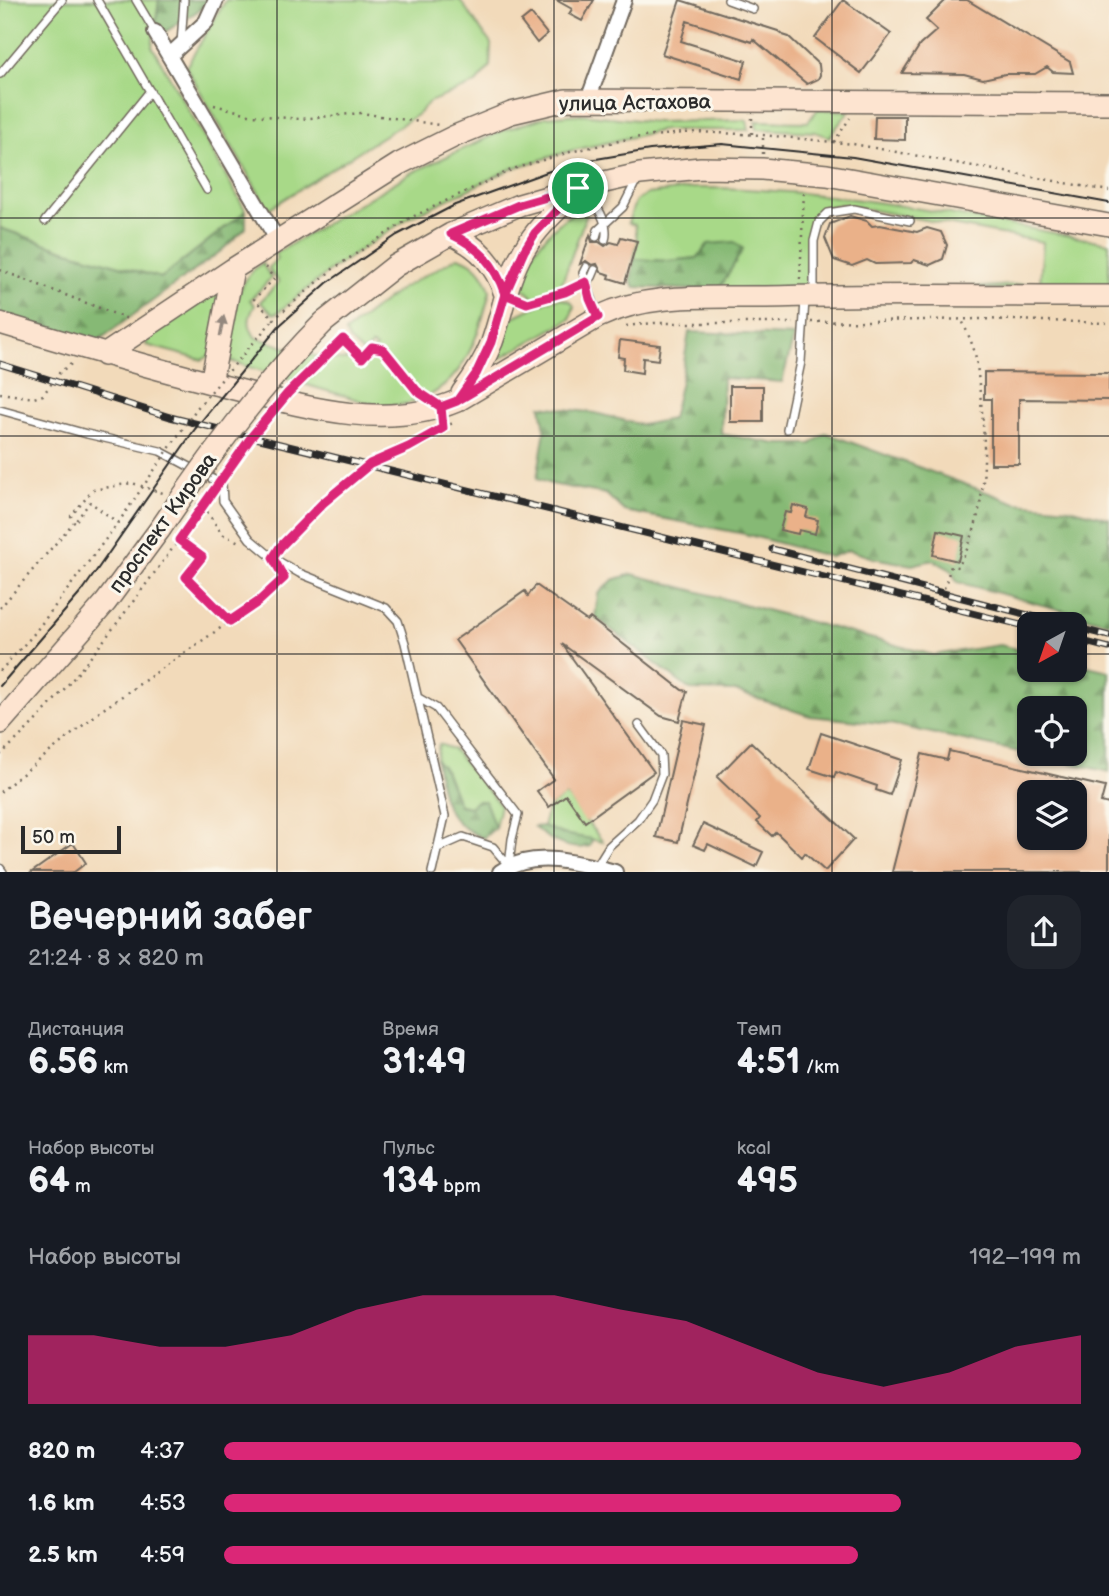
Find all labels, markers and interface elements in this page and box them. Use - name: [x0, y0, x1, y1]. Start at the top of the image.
- street label: улица Астахова: [559, 89, 712, 117]
- pin: [548, 158, 608, 218]
- icon: arrive: [559, 169, 597, 207]
- one-way arrow: [216, 315, 227, 337]
- street label: проспект Кирова: [104, 448, 223, 598]
- north arrow: [1017, 612, 1087, 682]
- map controls: [1017, 612, 1087, 850]
- button: locate: [1017, 696, 1087, 766]
- button: layers: [1017, 780, 1087, 850]
- scale bar: [21, 822, 121, 854]
- text: 50 m: [32, 826, 75, 849]
- text: Вечерний забег: [28, 895, 312, 940]
- button: share: [1007, 895, 1081, 969]
- text: 21:24 · 8 × 820 m: [28, 944, 204, 972]
- text: Дистанция: [28, 1018, 124, 1041]
- text: Время: [382, 1018, 439, 1041]
- text: Темп: [737, 1018, 782, 1041]
- text: 6.56: [28, 1041, 98, 1084]
- text: 31:49: [382, 1041, 467, 1084]
- text: 4:51: [737, 1041, 801, 1084]
- text: km: [98, 1056, 128, 1079]
- text: /km: [801, 1056, 839, 1079]
- text: Набор высоты: [28, 1137, 154, 1160]
- text: Пульс: [382, 1137, 435, 1160]
- text: kcal: [737, 1137, 771, 1160]
- text: 64: [28, 1160, 70, 1203]
- text: 134: [382, 1160, 438, 1203]
- text: 495: [737, 1160, 798, 1203]
- text: m: [70, 1175, 91, 1198]
- text: bpm: [438, 1175, 481, 1198]
- text: Набор высоты: [28, 1243, 181, 1271]
- text: 192–199 m: [969, 1243, 1081, 1271]
- text: 820 m: [28, 1437, 95, 1465]
- text: 4:37: [140, 1437, 184, 1465]
- text: 1.6 km: [28, 1489, 95, 1517]
- text: 4:53: [140, 1489, 186, 1517]
- text: 2.5 km: [28, 1541, 98, 1569]
- text: 4:59: [140, 1541, 185, 1569]

